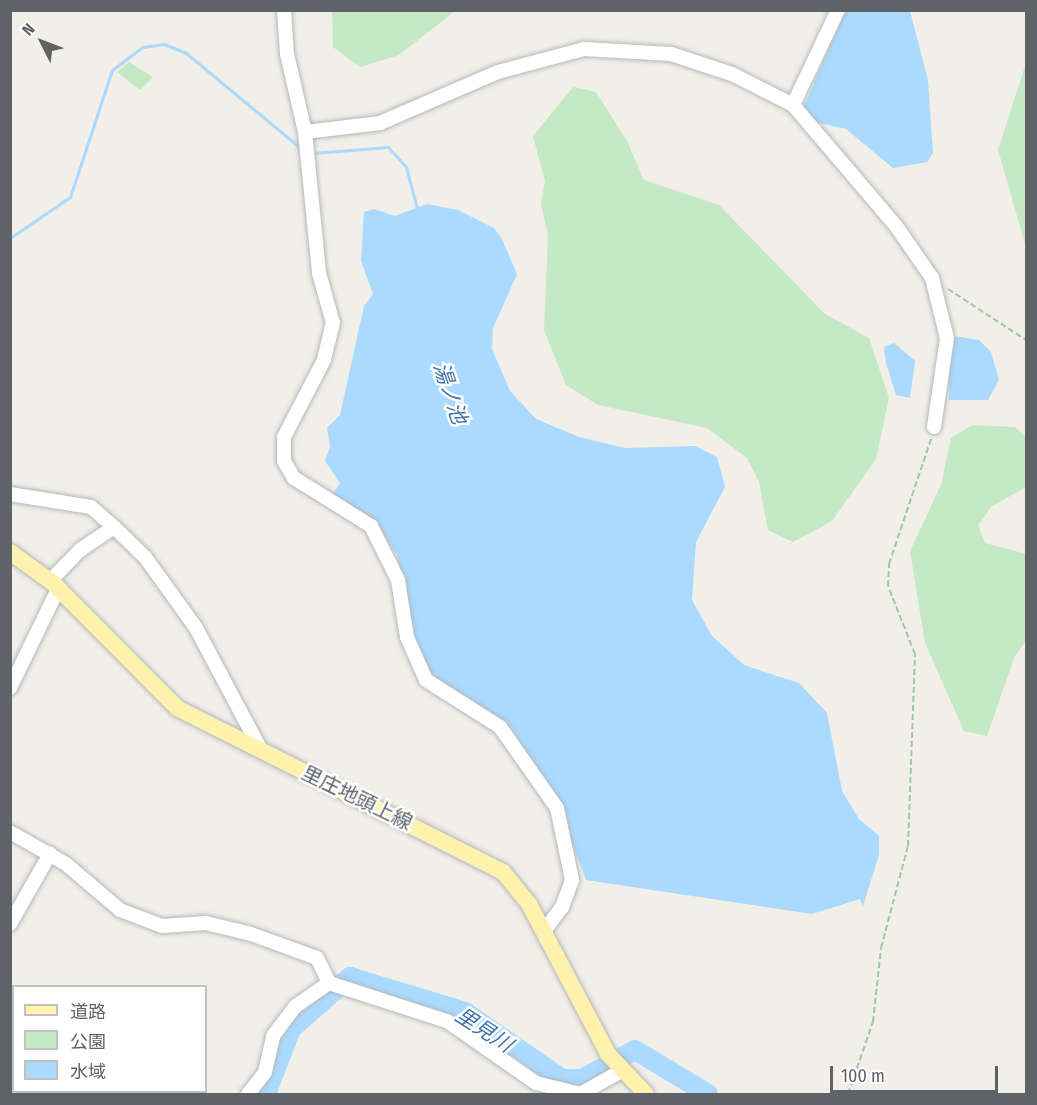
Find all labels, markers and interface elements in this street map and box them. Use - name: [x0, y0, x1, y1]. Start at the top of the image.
- north arrow: [12, 12, 72, 72]
- text: N: [18, 20, 39, 40]
- water label: 湯ノ池: [428, 359, 472, 427]
- street label: 里庄地頭上線: [298, 761, 416, 835]
- legend: [12, 985, 207, 1093]
- text: 道路: [70, 1001, 106, 1023]
- water label: 里見川: [451, 1002, 517, 1058]
- text: 公園: [70, 1031, 106, 1053]
- scale bar: [833, 1054, 1001, 1092]
- text: 水域: [70, 1061, 106, 1083]
- text: 100 m: [841, 1065, 885, 1087]

